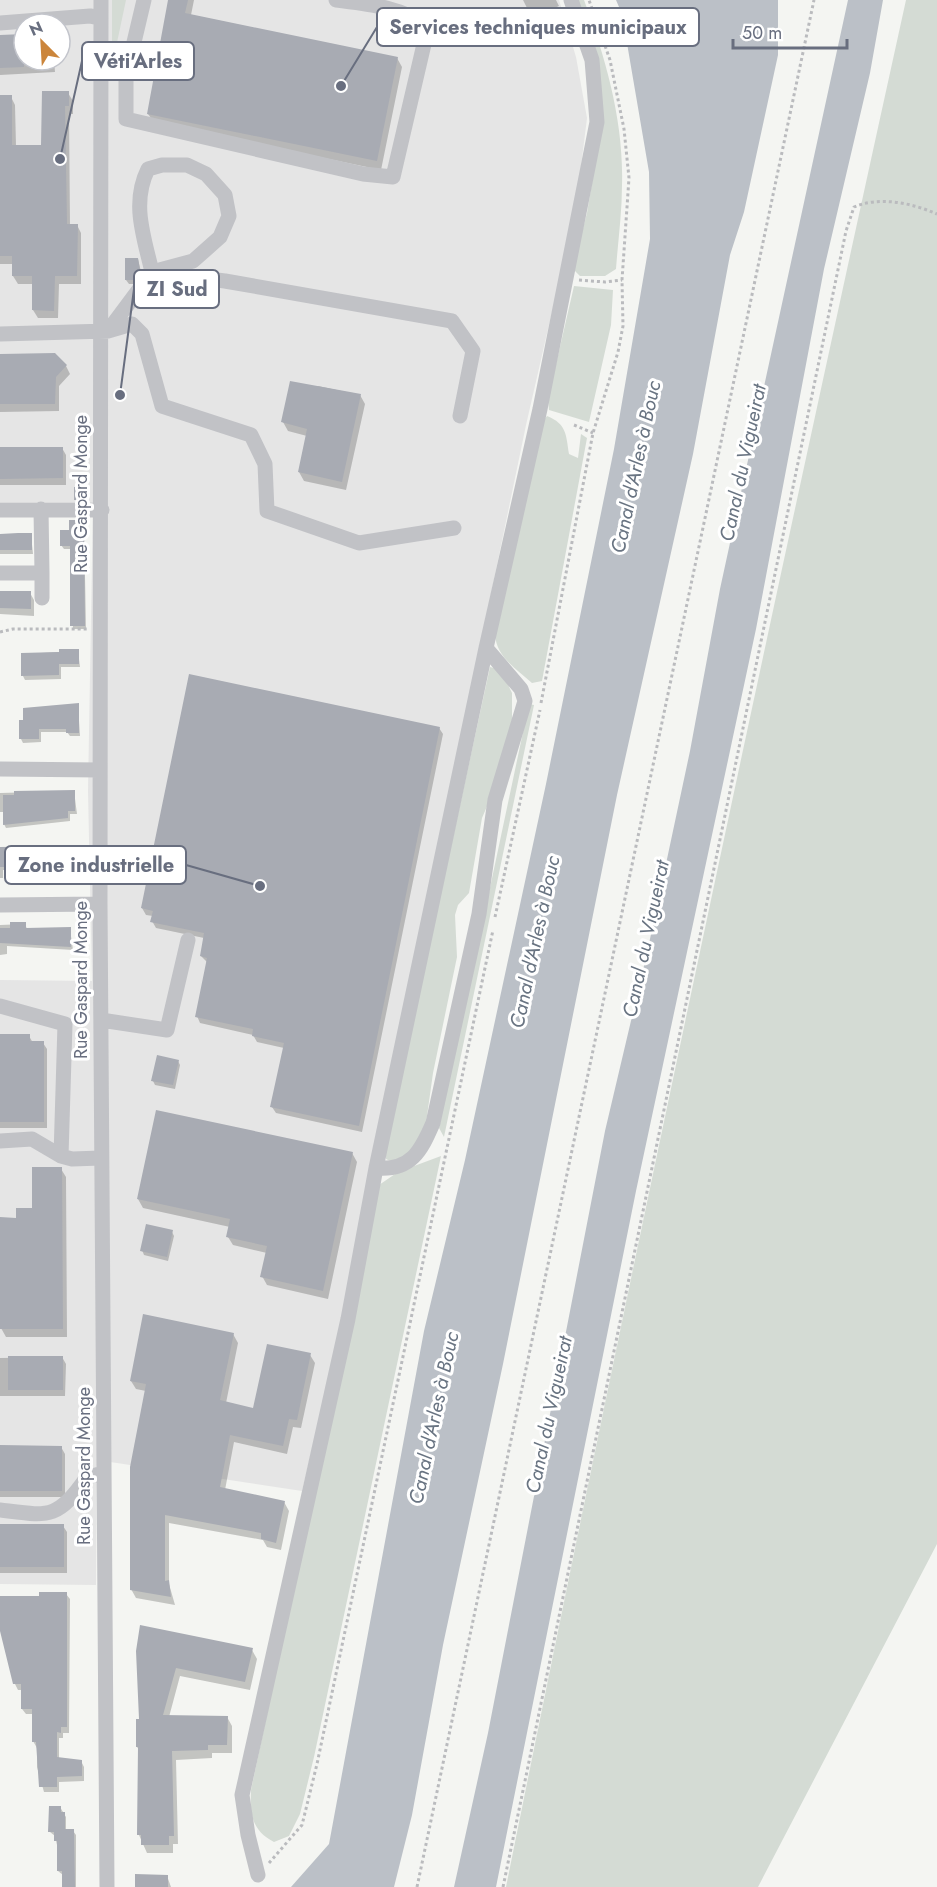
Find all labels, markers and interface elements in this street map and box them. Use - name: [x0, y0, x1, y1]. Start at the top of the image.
- callout: Services techniques municipaux: [377, 8, 699, 46]
- north arrow: [12, 12, 72, 72]
- scale bar: [733, 12, 847, 50]
- text: Services techniques municipaux: [389, 13, 687, 42]
- text: N: [26, 16, 47, 42]
- text: 50 m: [742, 20, 782, 46]
- callout: Véti'Arles: [82, 42, 194, 80]
- text: Véti'Arles: [93, 47, 182, 76]
- callout: ZI Sud: [134, 270, 219, 308]
- text: ZI Sud: [146, 275, 208, 304]
- water label: Canal d'Arles à Bouc: [604, 377, 669, 556]
- water label: Canal du Vigueirat: [712, 381, 774, 544]
- street label: Rue Gaspard Monge: [68, 415, 94, 573]
- callout: Zone industrielle: [5, 846, 186, 884]
- text: Zone industrielle: [18, 851, 174, 880]
- water label: Canal d'Arles à Bouc: [503, 852, 568, 1031]
- water label: Canal du Vigueirat: [615, 857, 677, 1020]
- street label: Rue Gaspard Monge: [68, 901, 94, 1059]
- water label: Canal d'Arles à Bouc: [402, 1328, 467, 1507]
- water label: Canal du Vigueirat: [518, 1333, 580, 1496]
- street label: Rue Gaspard Monge: [71, 1387, 97, 1545]

